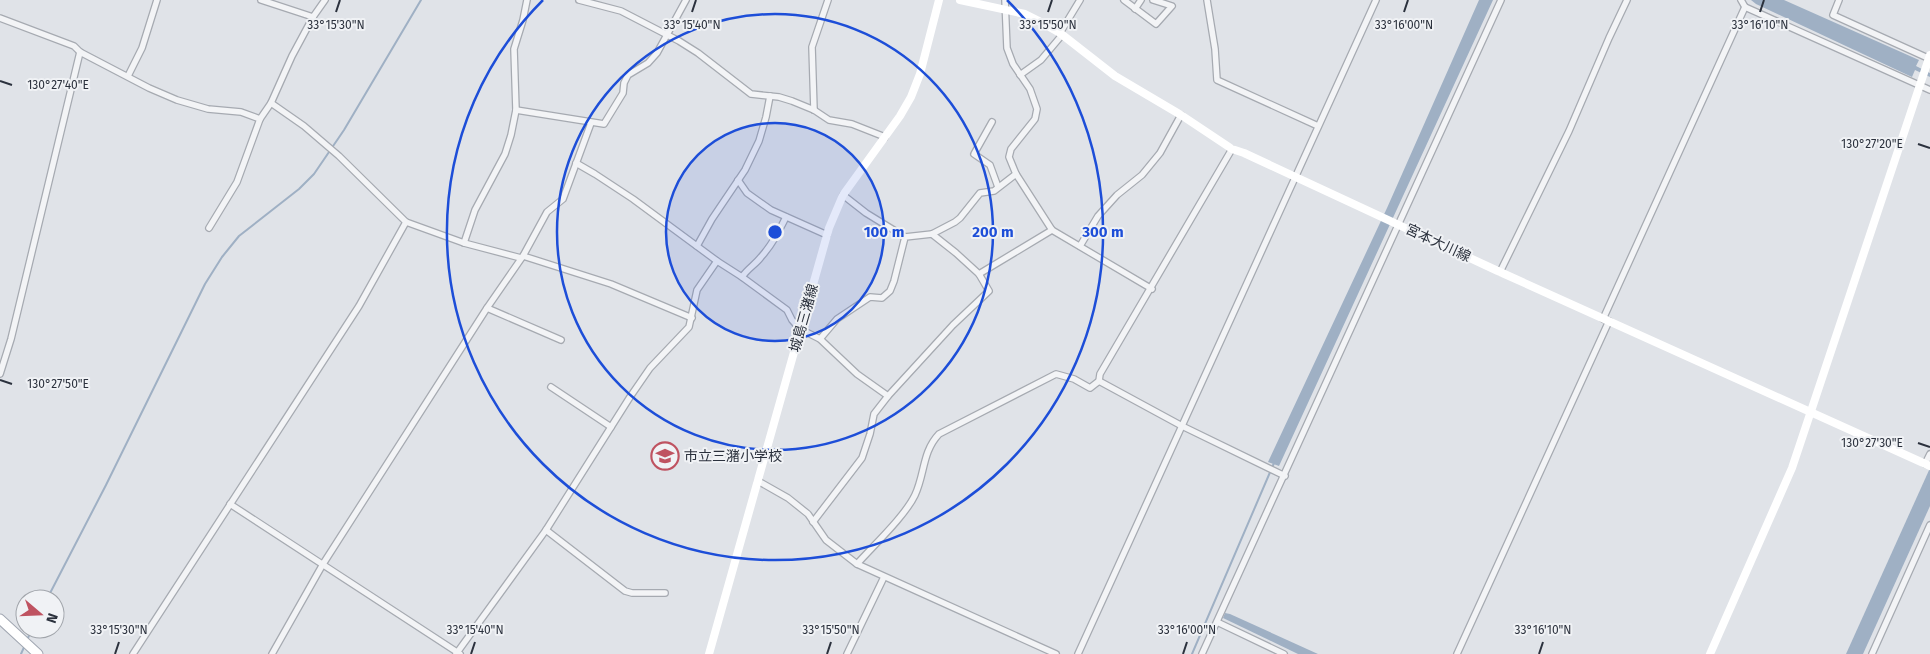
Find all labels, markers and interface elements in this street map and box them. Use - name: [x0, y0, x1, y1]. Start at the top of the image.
- text: 33°15'30"N: [307, 18, 365, 32]
- text: 33°15'40"N: [663, 18, 721, 32]
- text: 33°15'50"N: [1019, 18, 1077, 32]
- text: 33°16'00"N: [1375, 18, 1433, 32]
- text: 33°16'10"N: [1732, 18, 1789, 32]
- text: 130°27'40"E: [27, 78, 89, 92]
- text: 130°27'20"E: [1841, 137, 1903, 151]
- street label: 宮本大川線: [1403, 221, 1473, 265]
- centre of rings: [766, 223, 784, 241]
- text: 100 m: [864, 223, 904, 241]
- text: 200 m: [972, 223, 1014, 241]
- text: 300 m: [1081, 223, 1124, 241]
- street label: 城島三潴線: [786, 282, 822, 354]
- text: 130°27'50"E: [27, 377, 89, 391]
- text: 130°27'30"E: [1841, 436, 1903, 450]
- school or university icon: 市立三潴小学校: [650, 441, 680, 471]
- place label: 市立三潴小学校: [684, 448, 782, 465]
- north arrow: [15, 589, 65, 639]
- text: N: [42, 611, 61, 625]
- text: 33°15'30"N: [90, 623, 148, 637]
- text: 33°15'40"N: [446, 623, 504, 637]
- text: 33°15'50"N: [802, 623, 860, 637]
- text: 33°16'00"N: [1158, 623, 1216, 637]
- text: 33°16'10"N: [1515, 623, 1572, 637]

